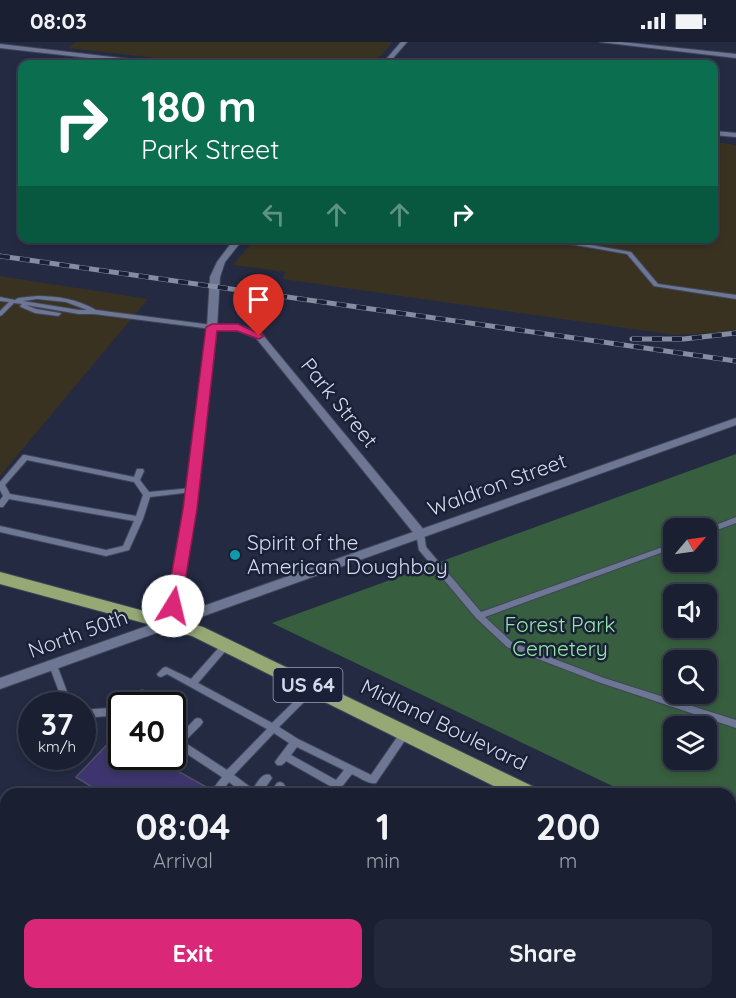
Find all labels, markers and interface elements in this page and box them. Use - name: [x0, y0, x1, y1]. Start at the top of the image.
- text: 08:03: [30, 7, 87, 35]
- text: 180 m: [141, 80, 257, 133]
- icon: right: [42, 84, 120, 162]
- text: Park Street: [141, 132, 279, 166]
- icon: left: [257, 198, 290, 231]
- icon: ahead: [320, 198, 353, 231]
- icon: ahead: [383, 198, 416, 231]
- icon: right: [446, 198, 479, 231]
- pin: [233, 274, 284, 336]
- icon: arrive: [242, 283, 275, 316]
- street label: Park Street: [296, 352, 384, 452]
- street label: Waldron Street: [424, 447, 570, 521]
- north arrow: [663, 518, 717, 572]
- map controls: [663, 518, 717, 770]
- place label: Spirit of the American Doughboy: [247, 529, 448, 579]
- marker: Spirit of the American Doughboy: [228, 548, 242, 562]
- position arrow: [141, 574, 205, 638]
- button: sound: [663, 584, 717, 638]
- street label: North 50th: [24, 603, 131, 663]
- park label: Forest Park Cemetery: [505, 611, 615, 661]
- button: search: [663, 650, 717, 704]
- road number: US 64: [274, 668, 342, 702]
- street label: Midland Boulevard: [357, 673, 532, 776]
- speed limit sign: 40: [108, 692, 186, 770]
- text: 37: [41, 705, 73, 743]
- button: layers: [663, 716, 717, 770]
- text: km/h: [38, 737, 76, 756]
- text: 08:04: [136, 804, 231, 849]
- text: 1: [376, 804, 390, 849]
- text: 200: [536, 804, 600, 849]
- text: Arrival: [153, 848, 213, 873]
- text: min: [366, 848, 400, 873]
- text: m: [559, 848, 577, 873]
- button: Exit: [24, 919, 362, 988]
- button: Share: [374, 919, 712, 988]

